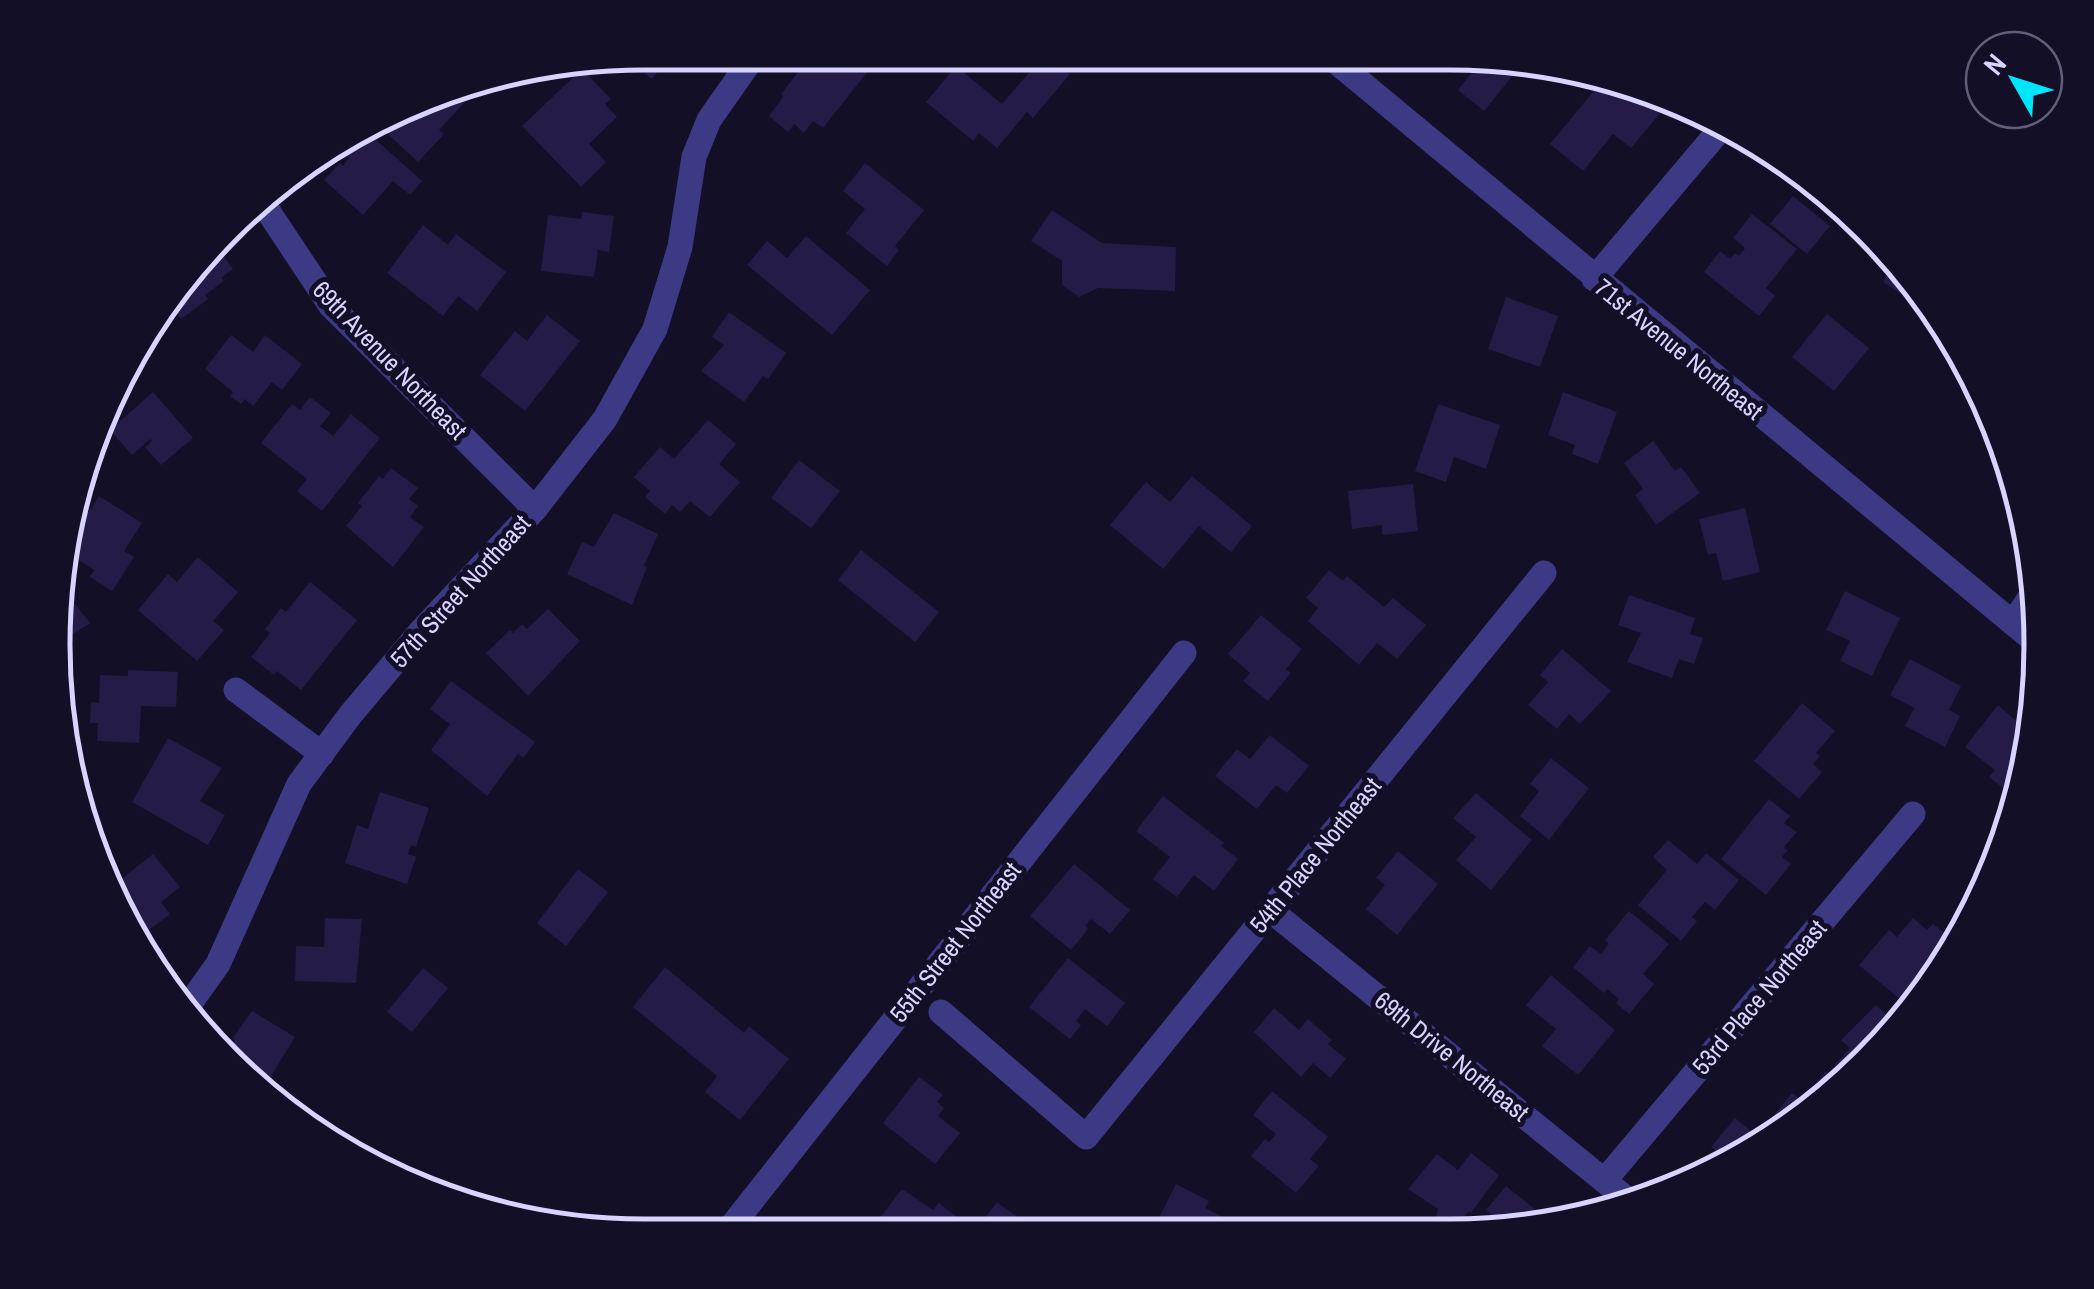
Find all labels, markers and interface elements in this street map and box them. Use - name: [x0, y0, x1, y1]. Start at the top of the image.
- north arrow: [1964, 30, 2064, 130]
- text: N: [1975, 46, 2015, 83]
- street label: 71st Avenue Northeast: [1588, 271, 1770, 428]
- street label: 69th Avenue Northeast: [305, 273, 475, 447]
- street label: 57th Street Northeast: [382, 507, 538, 675]
- street label: 54th Place Northeast: [1242, 770, 1389, 940]
- street label: 55th Street Northeast: [882, 855, 1029, 1029]
- street label: 53rd Place Northeast: [1684, 912, 1834, 1082]
- street label: 69th Drive Northeast: [1368, 983, 1536, 1129]

